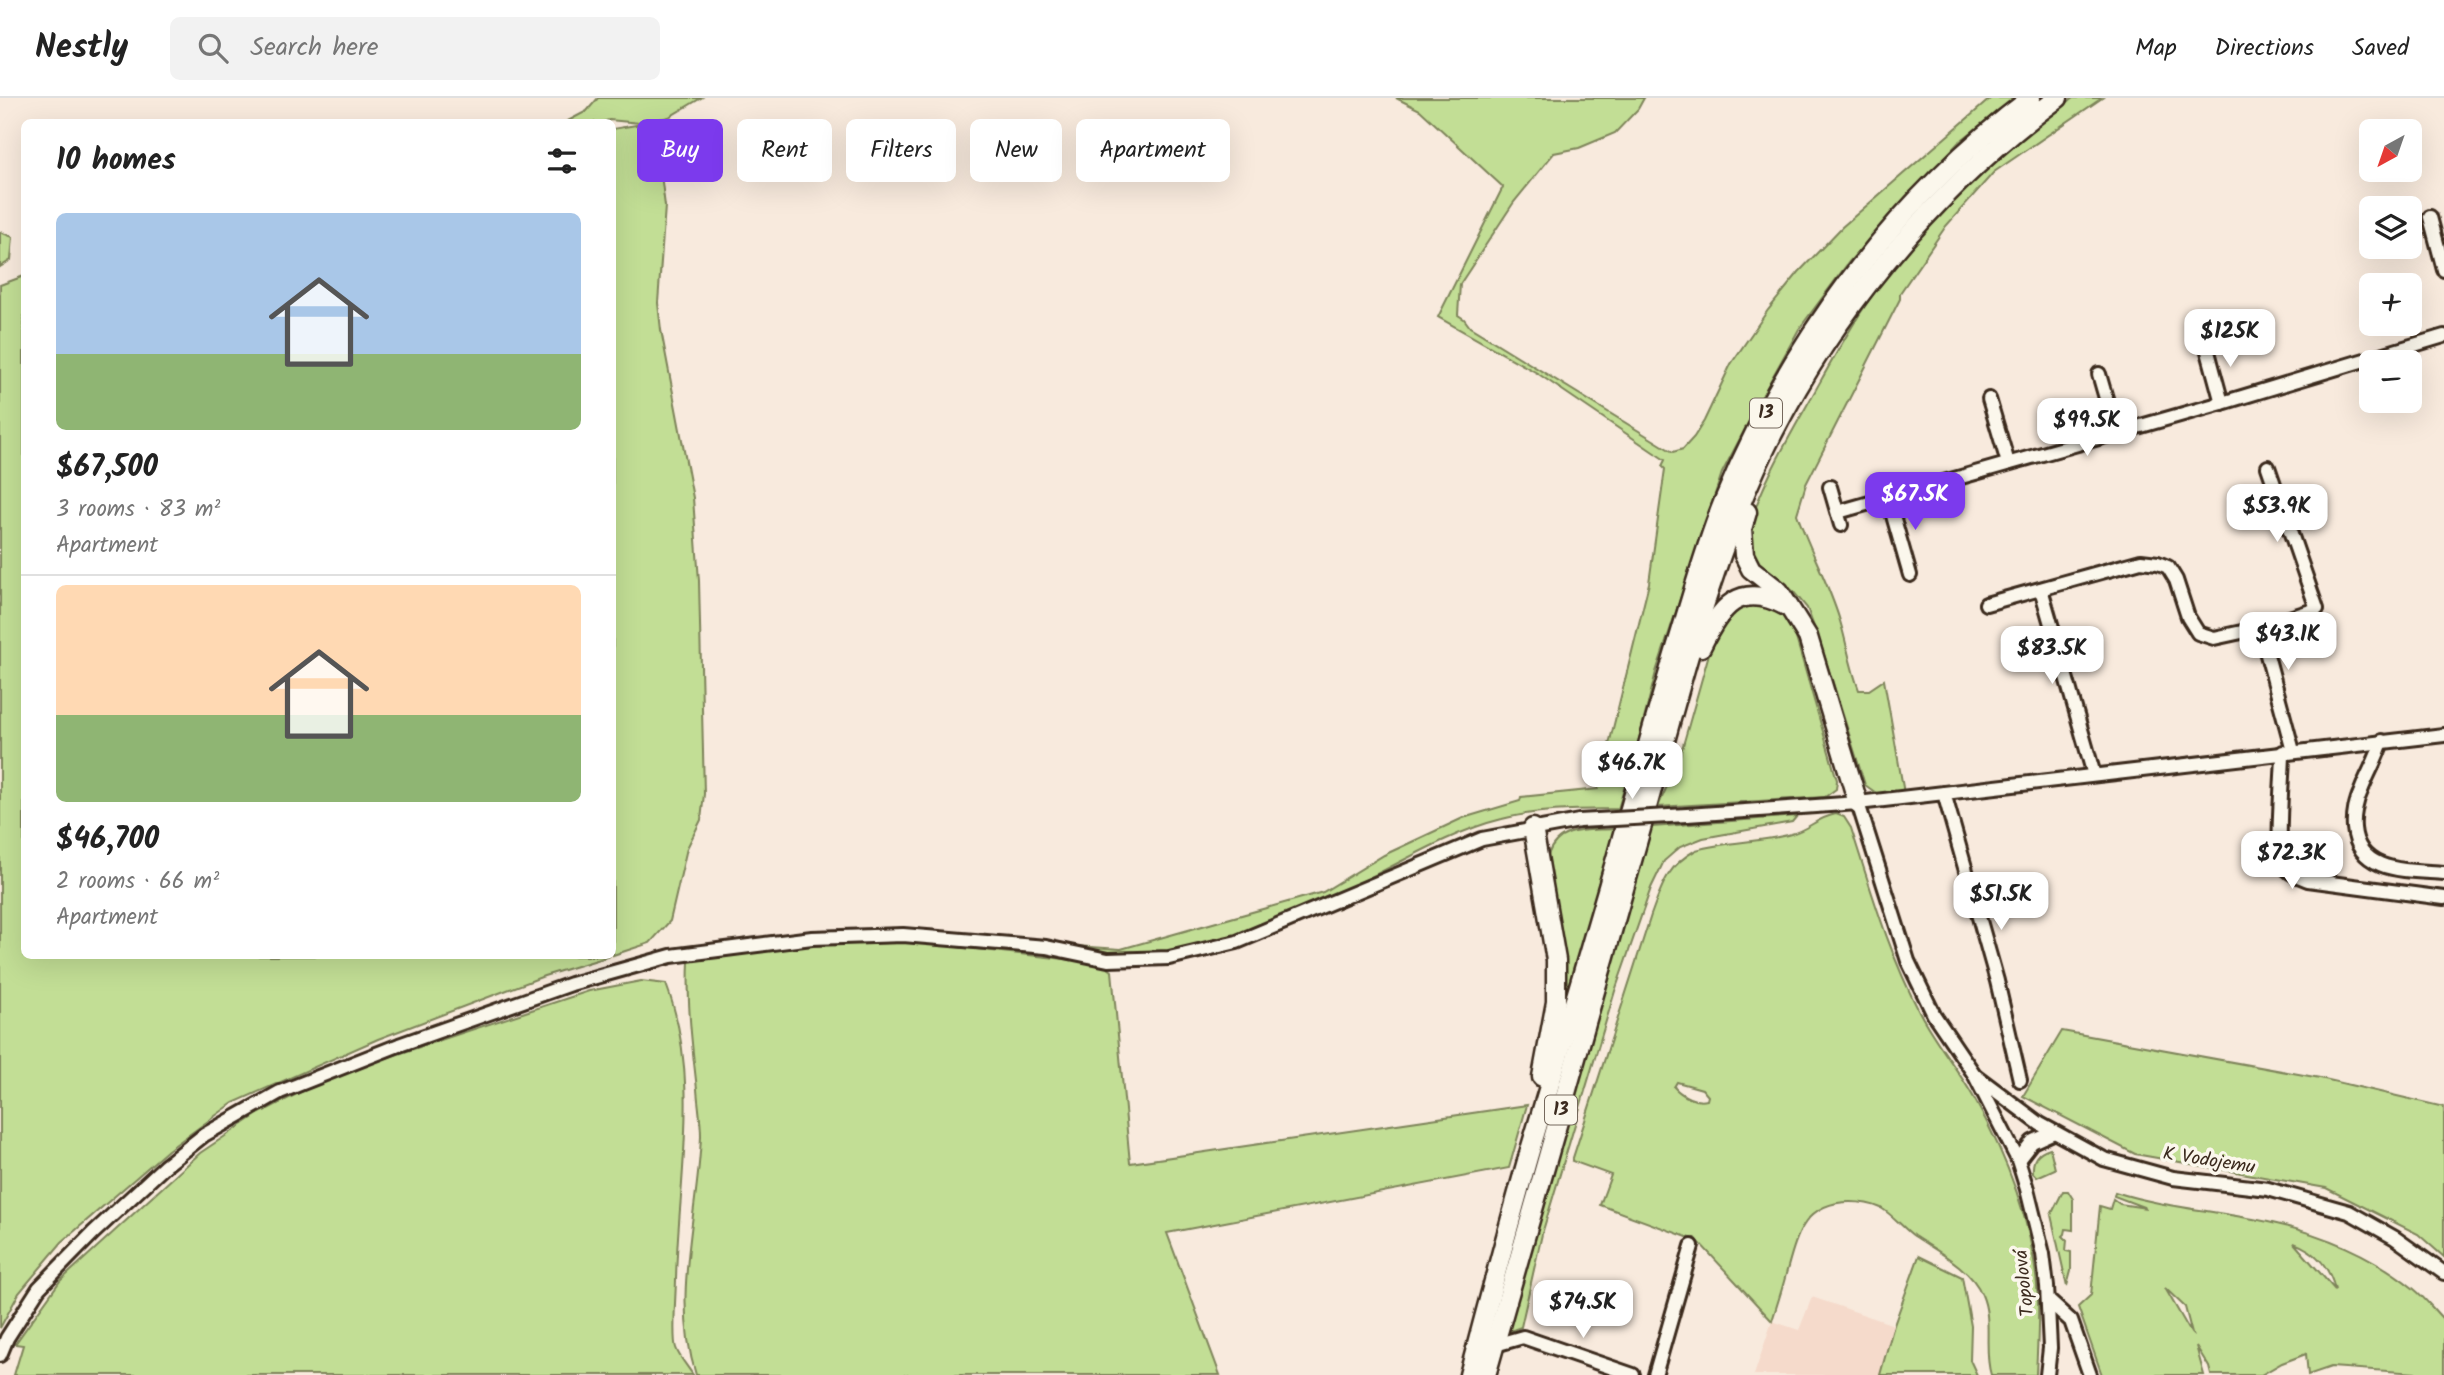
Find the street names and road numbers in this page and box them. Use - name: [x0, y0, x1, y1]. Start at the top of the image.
- road number: 13: [1750, 398, 1782, 428]
- road number: 13: [1545, 1096, 1577, 1125]
- street label: K Vodojemu: [2161, 1139, 2257, 1183]
- street label: Topolová: [2006, 1246, 2043, 1318]

